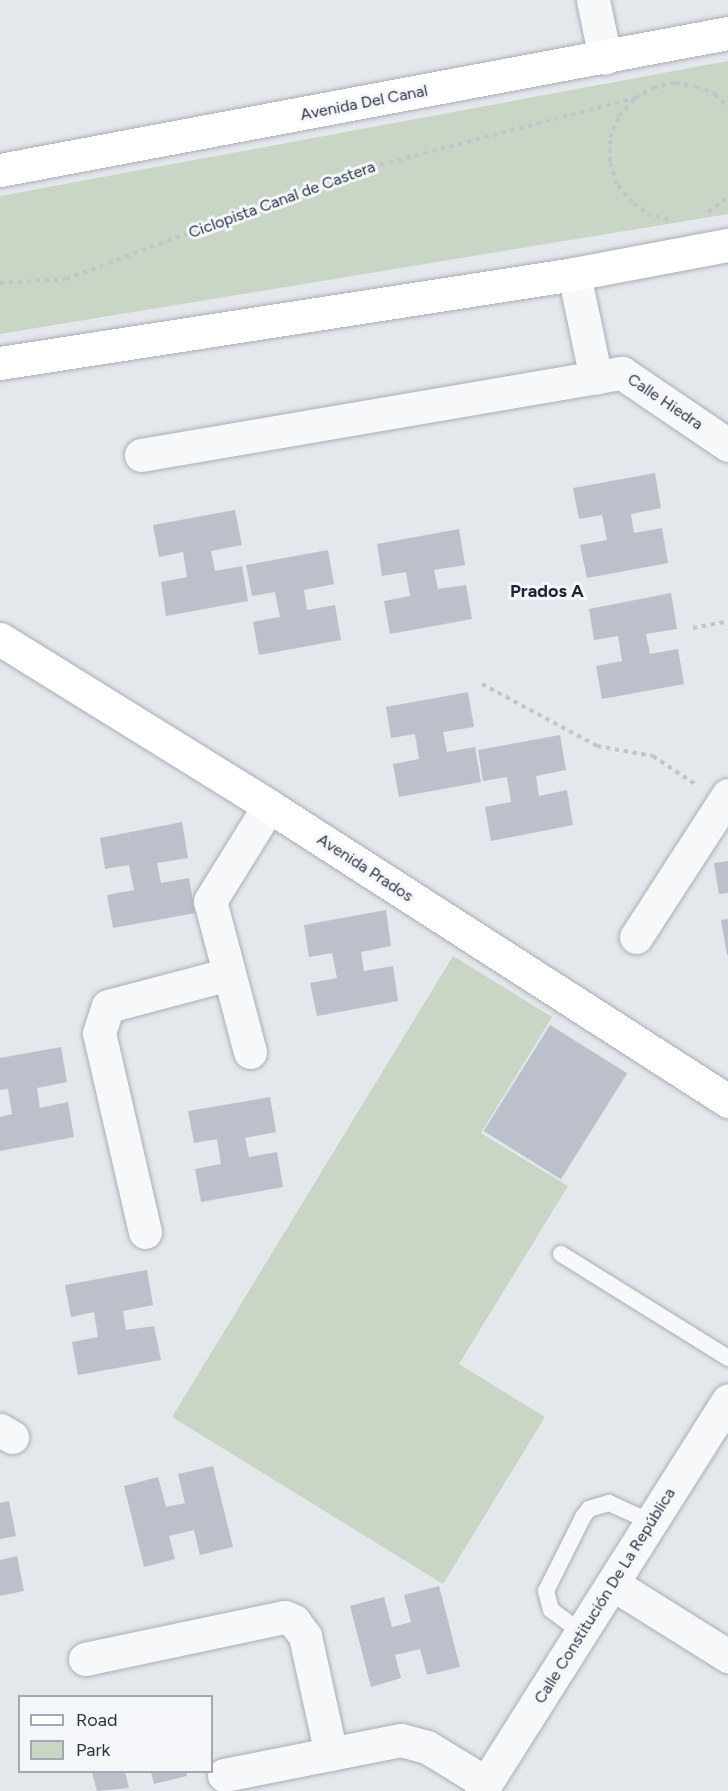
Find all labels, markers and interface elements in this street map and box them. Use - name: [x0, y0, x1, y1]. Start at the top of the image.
- street label: Avenida Del Canal: [299, 81, 429, 125]
- street label: Ciclopista Canal de Castera: [186, 157, 378, 243]
- street label: Calle Hiedra: [624, 370, 706, 434]
- district label: Prados A: [510, 580, 584, 602]
- street label: Avenida Prados: [313, 830, 417, 906]
- street label: Calle Constitución De La República: [530, 1485, 680, 1707]
- legend: [18, 1695, 213, 1773]
- text: Road: [76, 1709, 117, 1731]
- text: Park: [76, 1739, 110, 1761]

